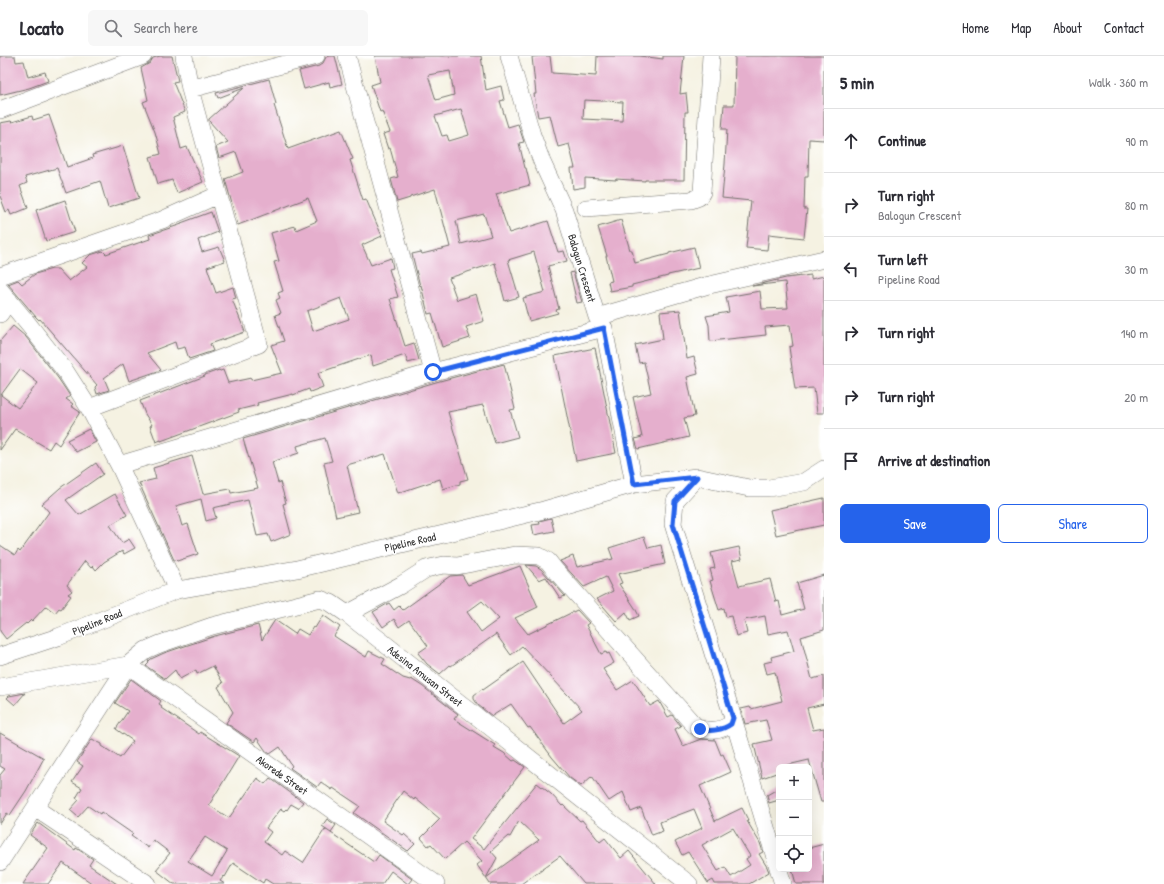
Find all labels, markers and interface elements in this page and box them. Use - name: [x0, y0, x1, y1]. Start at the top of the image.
- search box: [88, 10, 368, 46]
- text: Locato: [20, 15, 64, 41]
- icon: search: [102, 17, 124, 39]
- text: Search here: [134, 17, 198, 38]
- text: Home: [962, 18, 989, 37]
- text: Map: [1011, 18, 1031, 37]
- text: About: [1053, 18, 1082, 37]
- text: Contact: [1104, 18, 1144, 37]
- text: 5 min: [840, 71, 874, 94]
- text: Walk · 360 m: [1089, 73, 1148, 91]
- icon: ahead: [840, 130, 862, 152]
- text: Continue: [878, 130, 926, 151]
- text: 90 m: [1126, 132, 1148, 150]
- text: Turn right: [878, 185, 934, 206]
- icon: right: [840, 194, 862, 216]
- text: 80 m: [1125, 196, 1148, 214]
- text: Balogun Crescent: [878, 206, 961, 224]
- street label: Balogun Crescent: [565, 232, 599, 304]
- text: Turn left: [878, 249, 928, 270]
- icon: left: [840, 258, 862, 280]
- text: 30 m: [1125, 260, 1148, 278]
- text: Pipeline Road: [878, 270, 940, 288]
- icon: right: [840, 322, 862, 344]
- text: Turn right: [878, 322, 934, 343]
- text: 140 m: [1121, 324, 1148, 342]
- route start: [424, 363, 442, 381]
- icon: right: [840, 386, 862, 408]
- text: Turn right: [878, 386, 934, 407]
- text: 20 m: [1124, 388, 1148, 406]
- icon: arrive: [840, 450, 862, 472]
- text: Arrive at destination: [878, 450, 990, 471]
- button: Save: [840, 504, 990, 543]
- button: Share: [998, 504, 1148, 543]
- street label: Pipeline Road: [383, 529, 438, 555]
- street label: Pipeline Road: [70, 605, 124, 638]
- street label: Adesina Amusan Street: [385, 642, 466, 710]
- route end: [691, 720, 709, 738]
- street label: Akorede Street: [253, 752, 311, 798]
- map controls: [776, 764, 812, 872]
- button: +: [776, 764, 812, 800]
- button: −: [776, 800, 812, 836]
- button: locate: [776, 836, 812, 872]

